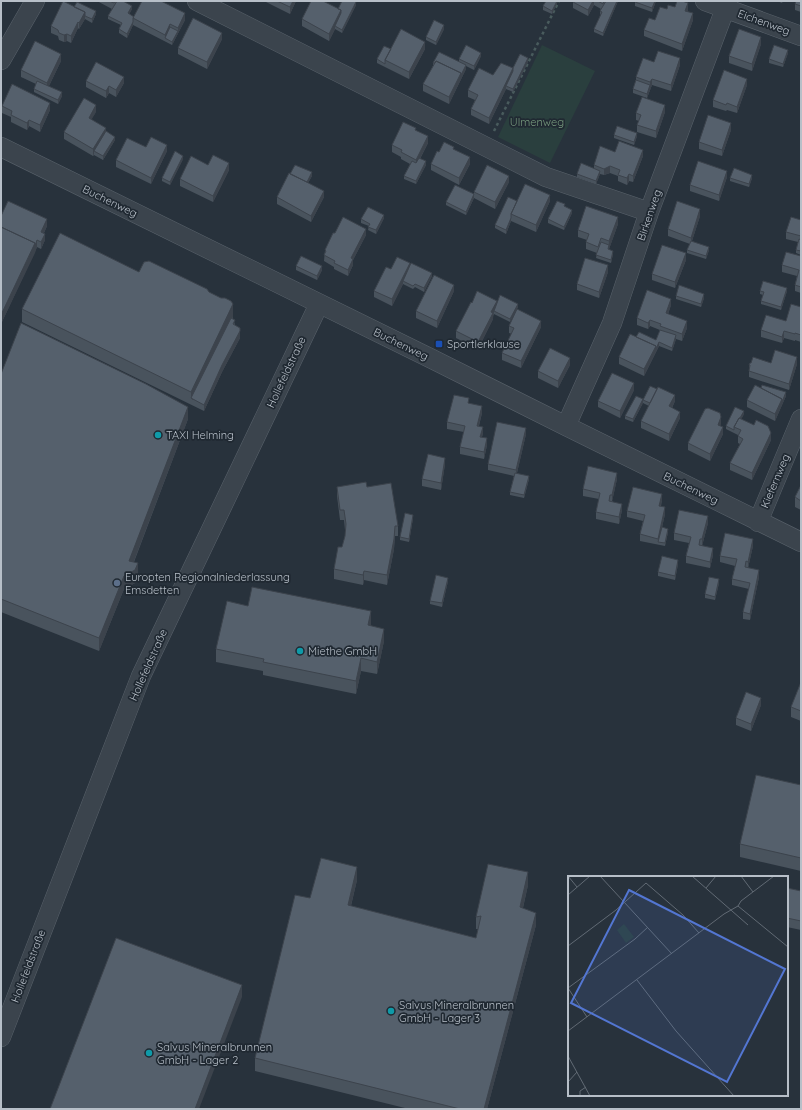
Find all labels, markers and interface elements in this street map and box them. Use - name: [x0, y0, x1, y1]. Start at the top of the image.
- street label: Eichenweg: [736, 6, 792, 38]
- park label: Ulmenweg: [510, 115, 564, 129]
- street label: Buchenweg: [80, 182, 140, 220]
- street label: Birkenweg: [634, 188, 664, 242]
- street label: Buchenweg: [371, 325, 431, 363]
- street label: Hollefeldstraße: [263, 334, 309, 410]
- place label: Sportlerklause: [447, 337, 520, 351]
- marker: Sportlerklause: [434, 339, 444, 349]
- place label: TAXI Helming: [166, 428, 234, 442]
- marker: TAXI Helming: [153, 430, 163, 440]
- street label: Kiefernweg: [757, 452, 793, 510]
- street label: Buchenweg: [661, 469, 721, 507]
- place label: Europten Regionalniederlassung Emsdetten: [125, 570, 290, 597]
- marker: Europten Regionalniederlassung Emsdetten: [112, 578, 122, 588]
- street label: Hollefeldstraße: [126, 627, 170, 703]
- place label: Miethe GmbH: [308, 644, 377, 658]
- marker: Miethe GmbH: [295, 646, 305, 656]
- inset map: [568, 876, 788, 1096]
- street label: Hollefeldstraße: [8, 927, 48, 1005]
- place label: Salvus Mineralbrunnen GmbH - Lager 3: [399, 998, 514, 1025]
- marker: Salvus Mineralbrunnen GmbH - Lager 3: [386, 1006, 396, 1016]
- place label: Salvus Mineralbrunnen GmbH - Lager 2: [157, 1040, 272, 1067]
- marker: Salvus Mineralbrunnen GmbH - Lager 2: [144, 1048, 154, 1058]

